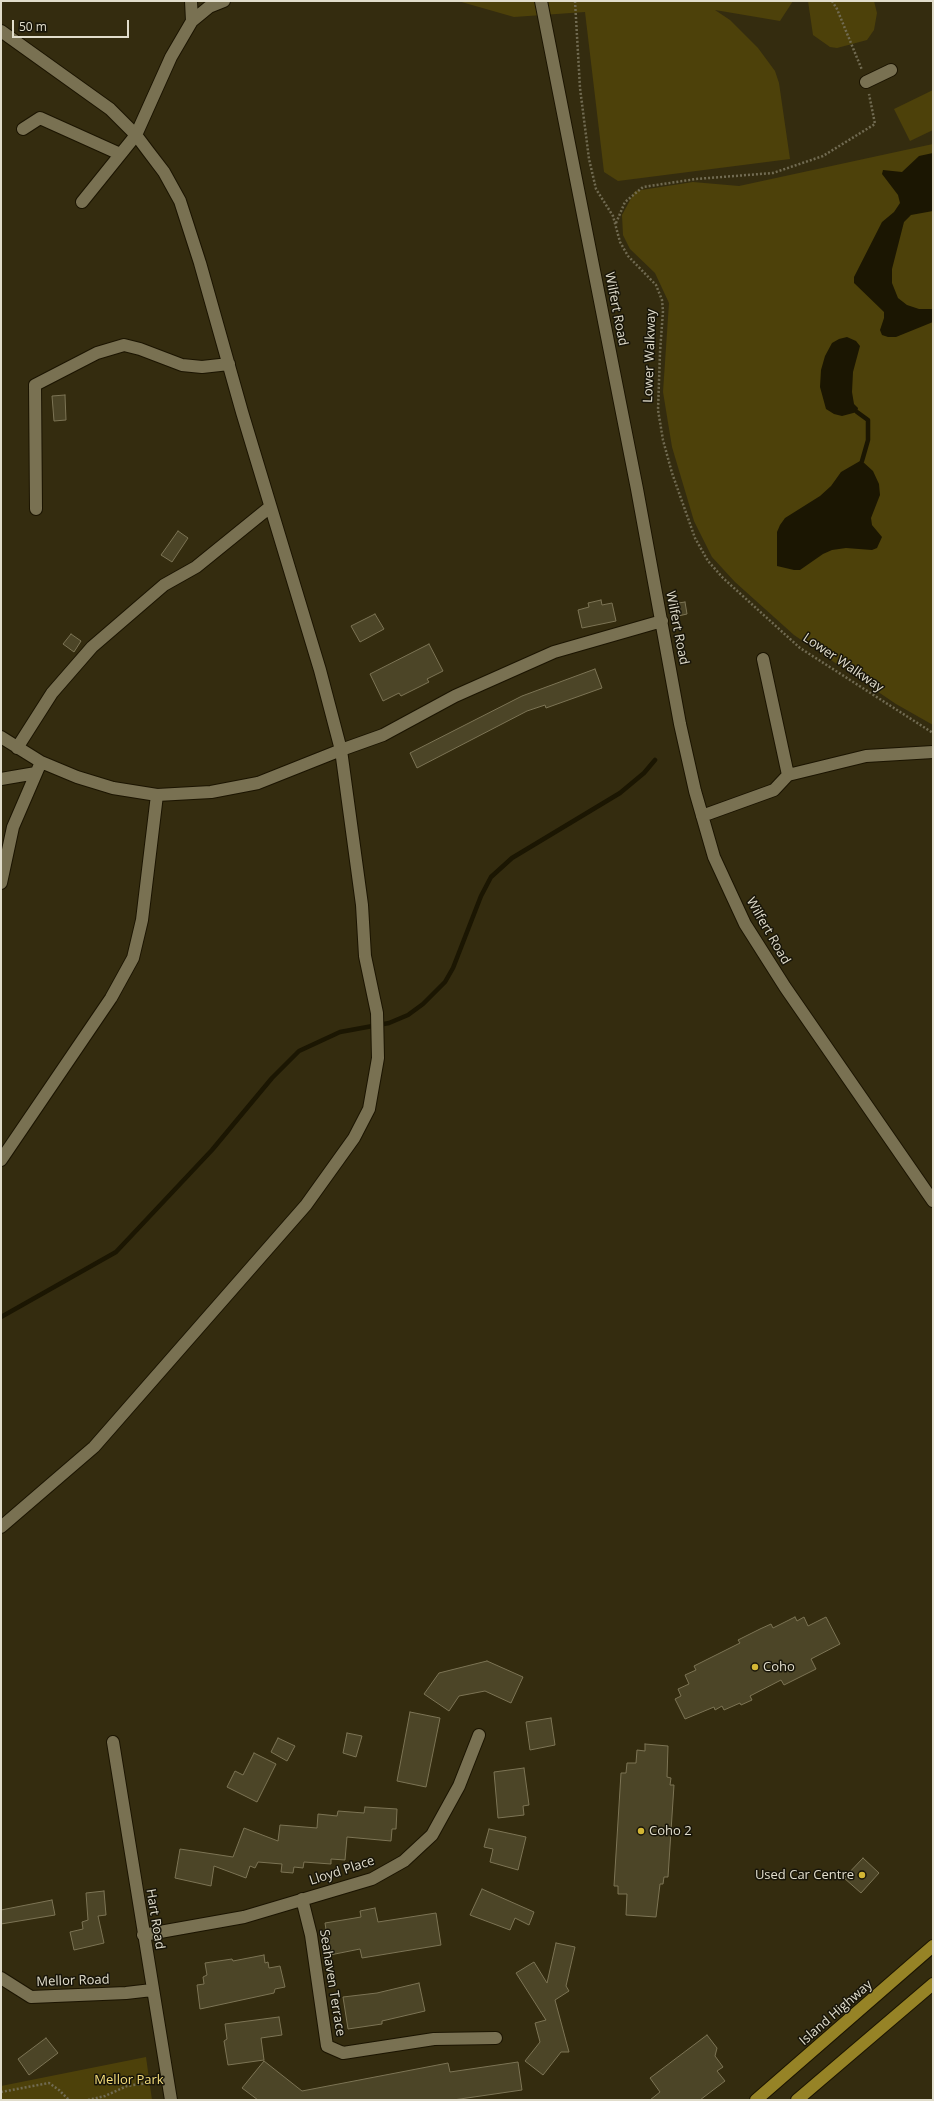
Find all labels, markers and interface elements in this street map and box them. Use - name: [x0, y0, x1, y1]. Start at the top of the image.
- scale bar: [14, 12, 131, 38]
- text: 50 m: [19, 18, 47, 35]
- street label: Wilfert Road: [601, 271, 631, 347]
- street label: Lower Walkway: [641, 309, 659, 403]
- street label: Wilfert Road: [662, 590, 692, 666]
- street label: Lower Walkway: [800, 630, 886, 696]
- street label: Wilfert Road: [743, 895, 793, 967]
- place label: Coho: [763, 1659, 795, 1675]
- marker: Coho: [750, 1662, 760, 1672]
- place label: Coho 2: [649, 1823, 692, 1839]
- marker: Coho 2: [636, 1826, 646, 1836]
- street label: Lloyd Place: [307, 1853, 377, 1889]
- place label: Used Car Centre: [755, 1867, 854, 1883]
- marker: Used Car Centre: [857, 1870, 867, 1880]
- street label: Hart Road: [143, 1888, 167, 1950]
- street label: Seahaven Terrace: [316, 1929, 348, 2037]
- street label: Mellor Road: [36, 1972, 110, 1990]
- street label: Island Highway: [796, 1977, 876, 2049]
- park label: Mellor Park: [94, 2072, 164, 2088]

